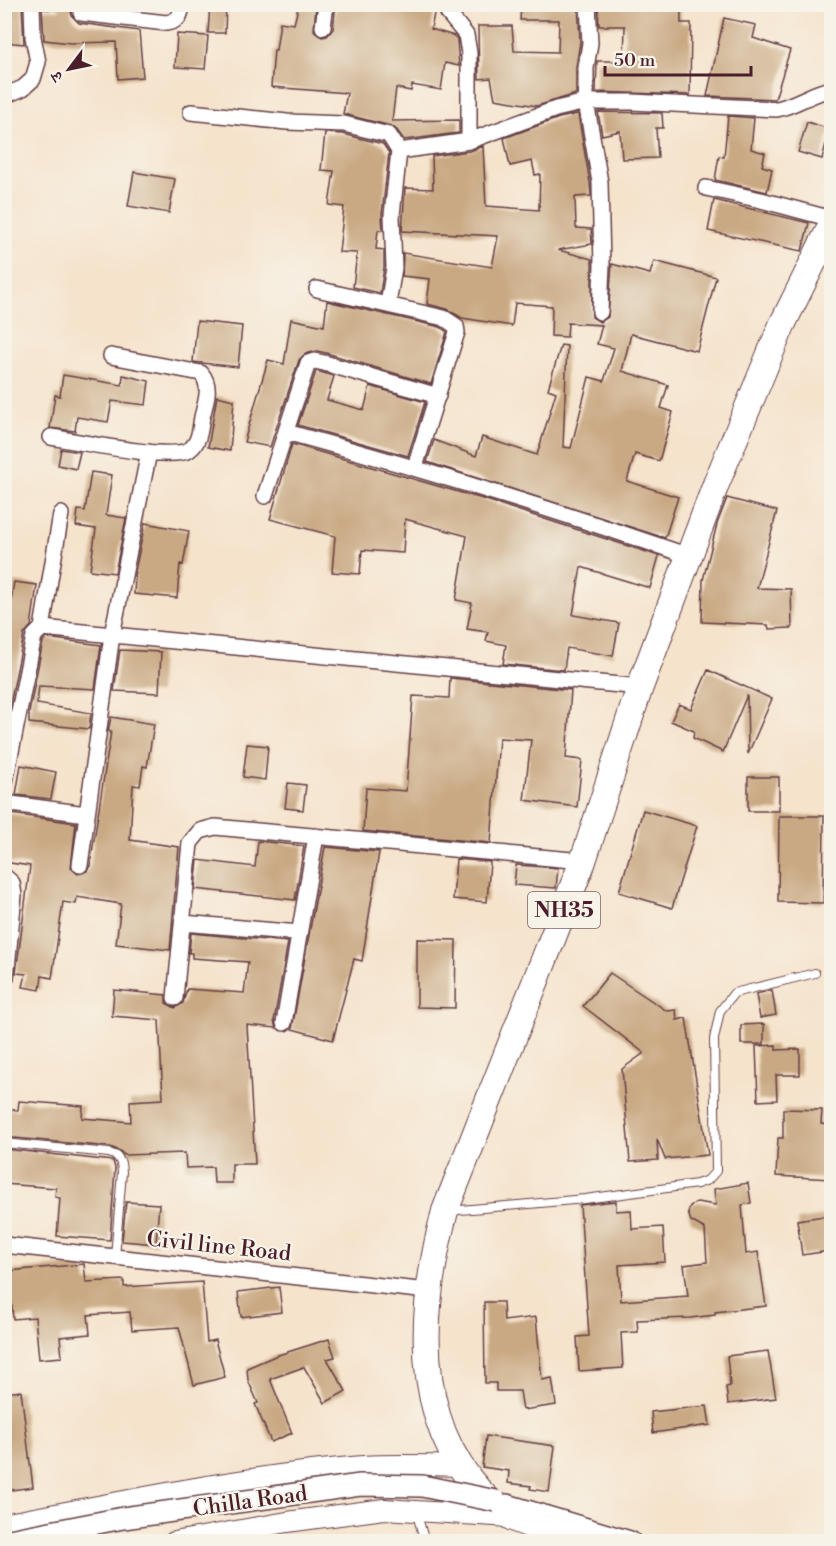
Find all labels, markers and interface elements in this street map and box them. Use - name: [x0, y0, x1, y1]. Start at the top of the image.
- north arrow: [39, 39, 99, 99]
- scale bar: [605, 39, 750, 77]
- text: 50 m: [614, 49, 656, 72]
- text: उ: [46, 66, 68, 86]
- road number: NH35: [528, 892, 600, 928]
- street label: Civil line Road: [145, 1225, 293, 1268]
- street label: Chilla Road: [191, 1480, 310, 1523]

